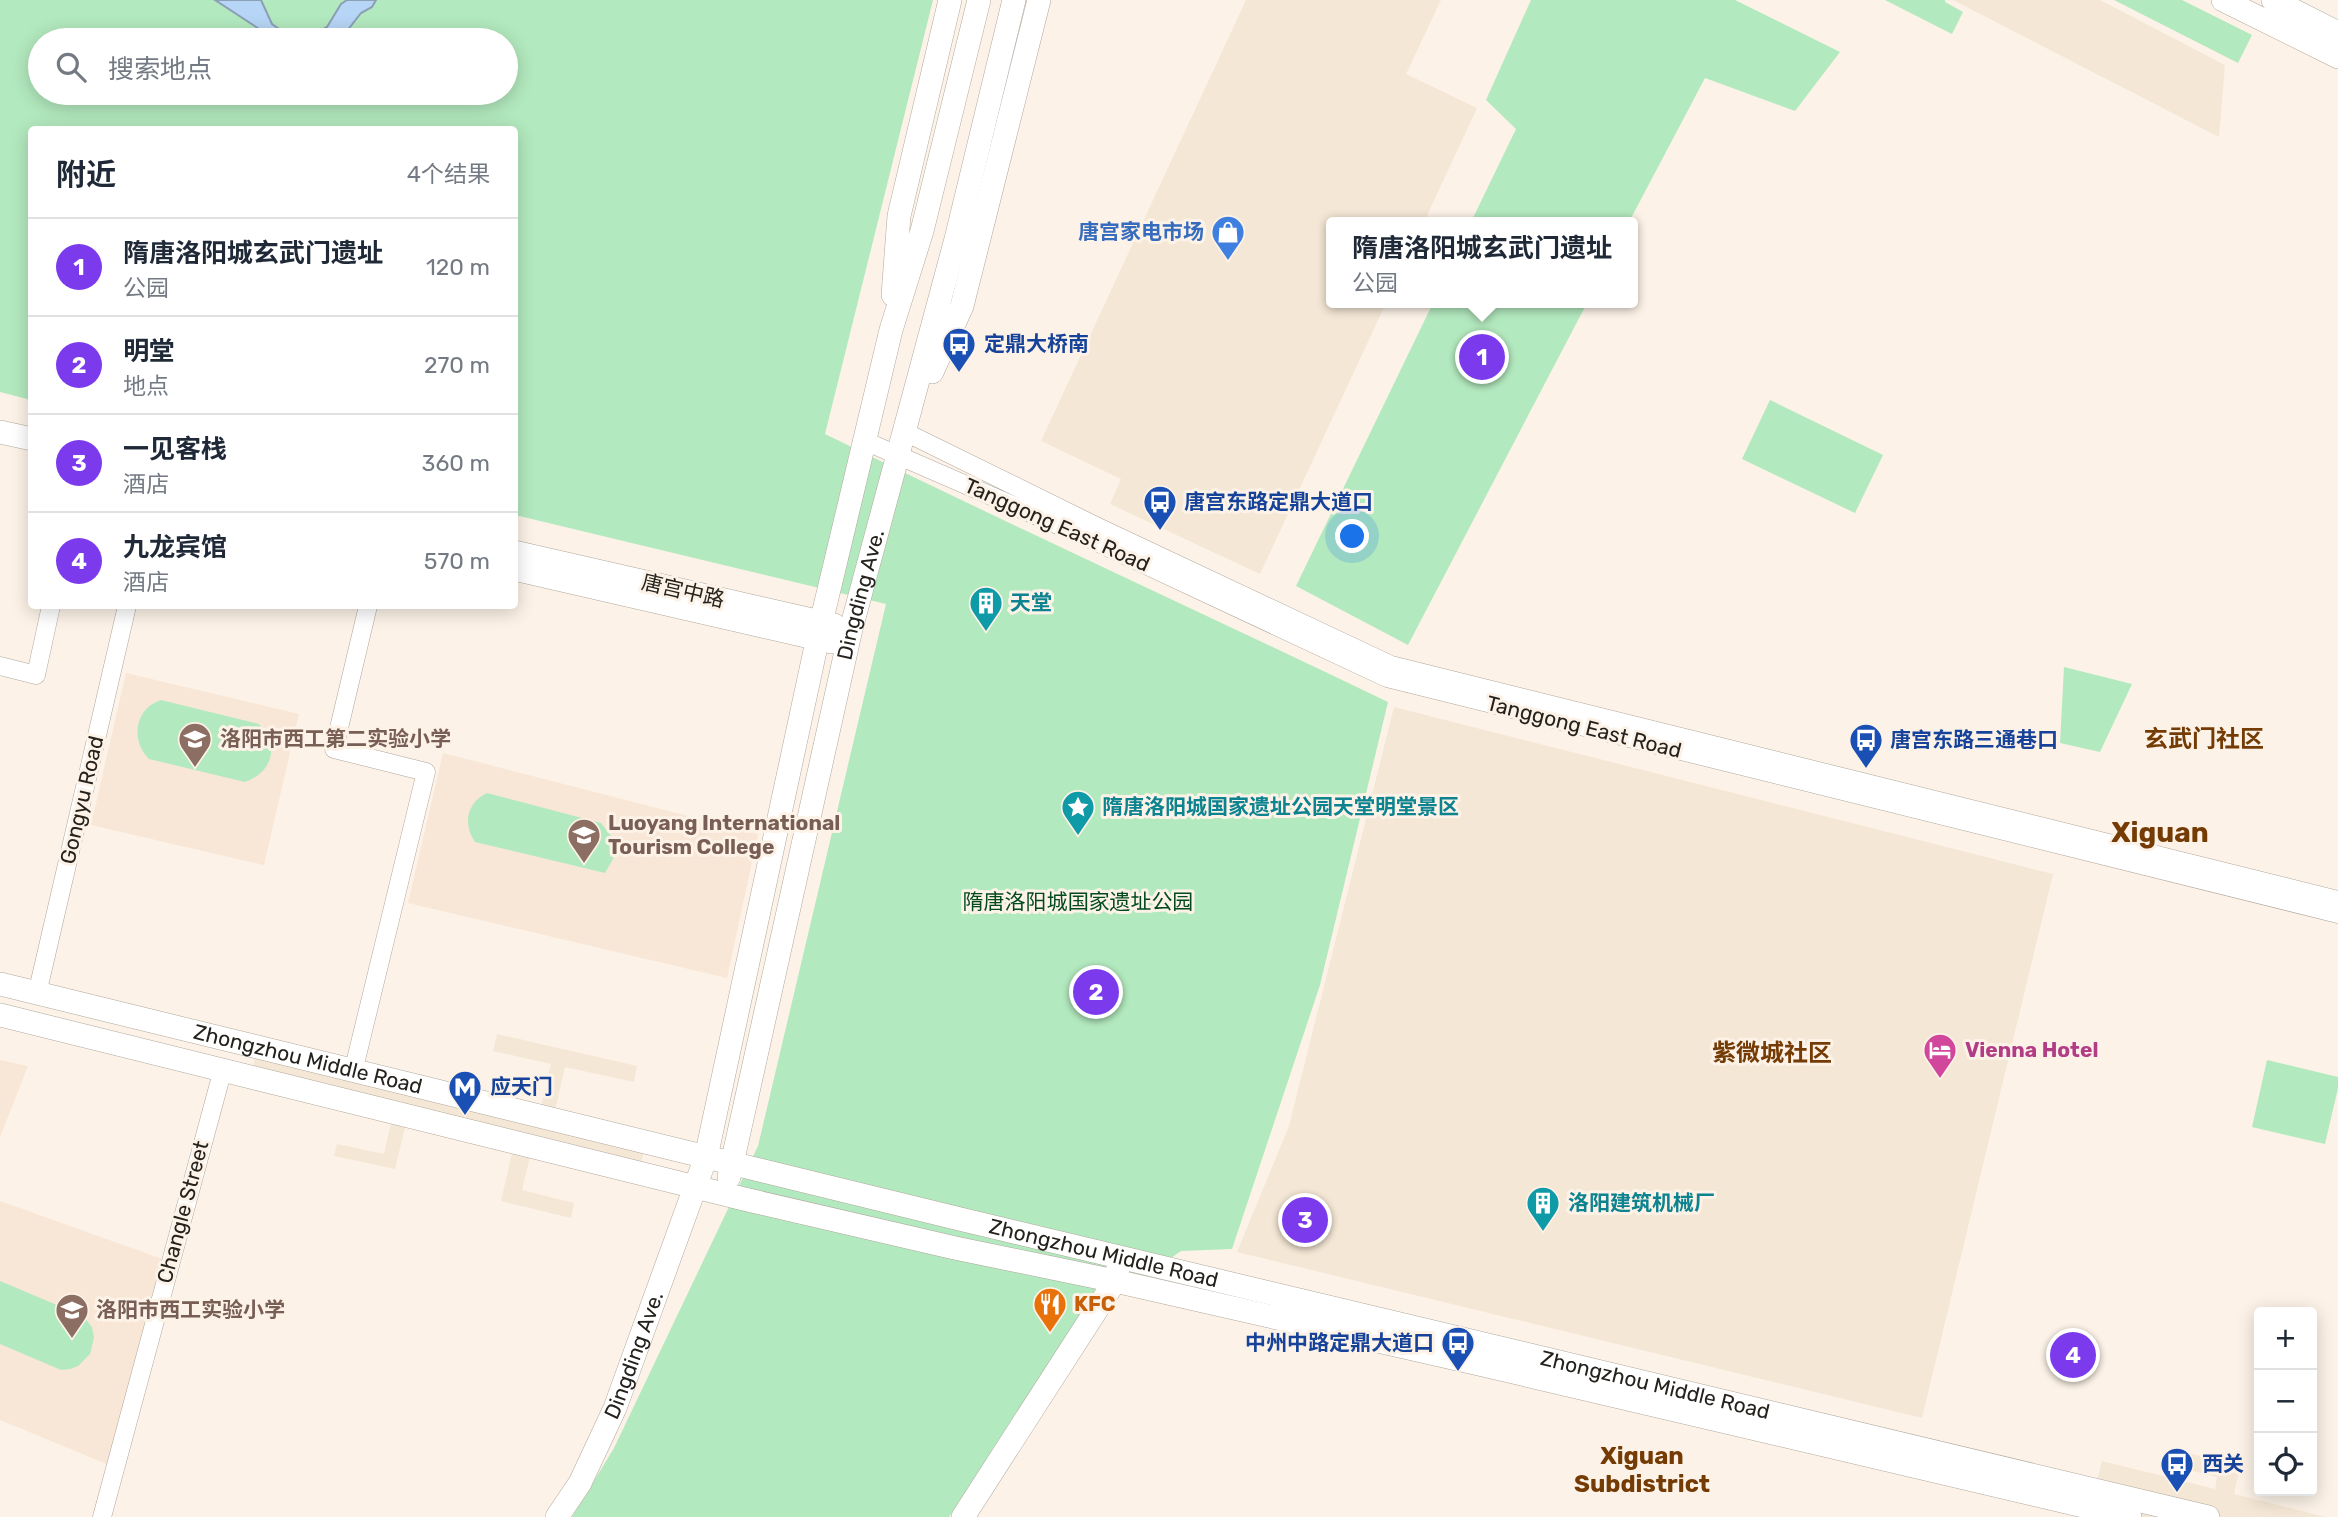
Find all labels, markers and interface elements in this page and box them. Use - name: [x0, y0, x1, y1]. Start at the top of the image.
- search box: [28, 28, 518, 105]
- icon: search: [52, 48, 90, 86]
- text: 搜索地点: [108, 54, 212, 85]
- text: 附近: [56, 157, 116, 193]
- text: 4个结果: [407, 160, 490, 188]
- shop icon: 唐宫家电市场: [1209, 213, 1247, 262]
- popup: [1326, 217, 1638, 308]
- place label: 唐宫家电市场: [1078, 219, 1204, 244]
- text: 隋唐洛阳城玄武门遗址: [1352, 233, 1612, 264]
- text: 隋唐洛阳城玄武门遗址: [123, 238, 383, 269]
- text: 1: [73, 253, 85, 281]
- text: 120 m: [426, 253, 490, 281]
- text: 公园: [1352, 269, 1398, 297]
- text: 公园: [123, 274, 169, 302]
- bus stop icon: 定鼎大桥南: [940, 325, 978, 374]
- place label: 定鼎大桥南: [984, 331, 1089, 356]
- pin: 1: [1459, 331, 1505, 383]
- text: 明堂: [123, 336, 175, 367]
- text: 2: [72, 351, 86, 379]
- text: 270 m: [424, 351, 490, 379]
- text: 地点: [123, 372, 169, 400]
- text: 一见客栈: [123, 434, 227, 465]
- text: 3: [71, 449, 87, 477]
- text: 360 m: [422, 449, 490, 477]
- text: 酒店: [123, 470, 169, 498]
- street label: Tanggong East Road: [961, 472, 1154, 577]
- bus stop icon: 唐宫东路定鼎大道口: [1141, 483, 1179, 532]
- place label: 唐宫东路定鼎大道口: [1184, 489, 1373, 514]
- your location: [1335, 519, 1369, 553]
- street label: Dingding Ave.: [831, 527, 889, 662]
- text: 九龙宾馆: [123, 532, 227, 563]
- text: 4: [71, 547, 87, 575]
- text: 570 m: [424, 547, 490, 575]
- text: 酒店: [123, 568, 169, 596]
- street label: 唐宫中路: [639, 569, 727, 612]
- building icon: 天堂: [967, 584, 1005, 633]
- place label: 天堂: [1010, 590, 1052, 615]
- street label: Tanggong East Road: [1484, 690, 1684, 763]
- school or university icon: 洛阳市西工第二实验小学: [176, 720, 214, 769]
- bus stop icon: 唐宫东路三通巷口: [1847, 721, 1885, 770]
- district label: 玄武门社区: [2144, 725, 2264, 753]
- place label: 洛阳市西工第二实验小学: [220, 726, 451, 751]
- place label: 唐宫东路三通巷口: [1890, 727, 2058, 752]
- street label: Gongyu Road: [55, 733, 108, 866]
- place icon: 隋唐洛阳城国家遗址公园天堂明堂景区: [1059, 788, 1097, 837]
- place label: 隋唐洛阳城国家遗址公园天堂明堂景区: [1102, 794, 1459, 819]
- place label: Luoyang International Tourism College: [608, 810, 840, 859]
- school or university icon: Luoyang International Tourism College: [565, 816, 603, 865]
- district label: Xiguan: [2111, 816, 2209, 849]
- park label: 隋唐洛阳城国家遗址公园: [963, 889, 1194, 914]
- pin: 2: [1073, 966, 1119, 1018]
- street label: Zhongzhou Middle Road: [191, 1019, 425, 1099]
- hotel icon: Vienna Hotel: [1921, 1031, 1959, 1080]
- place label: Vienna Hotel: [1965, 1037, 2098, 1062]
- district label: 紫微城社区: [1712, 1039, 1832, 1067]
- metro station icon: 应天门: [446, 1068, 484, 1117]
- place label: 应天门: [490, 1074, 553, 1099]
- street label: Changle Street: [152, 1138, 214, 1286]
- building icon: 洛阳建筑机械厂: [1524, 1184, 1562, 1233]
- place label: 洛阳建筑机械厂: [1568, 1190, 1715, 1215]
- pin: 3: [1282, 1194, 1328, 1246]
- street label: Zhongzhou Middle Road: [987, 1213, 1221, 1292]
- restaurant icon: KFC: [1031, 1285, 1069, 1334]
- street label: Dingding Ave.: [599, 1288, 668, 1423]
- school or university icon: 洛阳市西工实验小学: [53, 1291, 91, 1340]
- place label: KFC: [1074, 1291, 1116, 1316]
- place label: 洛阳市西工实验小学: [96, 1297, 285, 1322]
- map controls: [2254, 1307, 2317, 1496]
- button: +: [2254, 1307, 2317, 1370]
- bus stop icon: 中州中路定鼎大道口: [1439, 1324, 1477, 1373]
- pin: 4: [2050, 1329, 2096, 1381]
- place label: 中州中路定鼎大道口: [1245, 1330, 1434, 1355]
- street label: Zhongzhou Middle Road: [1538, 1345, 1772, 1424]
- button: −: [2254, 1370, 2317, 1433]
- button: locate: [2254, 1433, 2317, 1496]
- district label: Xiguan Subdistrict: [1574, 1442, 1710, 1498]
- bus stop icon: 西关: [2158, 1445, 2196, 1494]
- place label: 西关: [2202, 1451, 2244, 1476]

